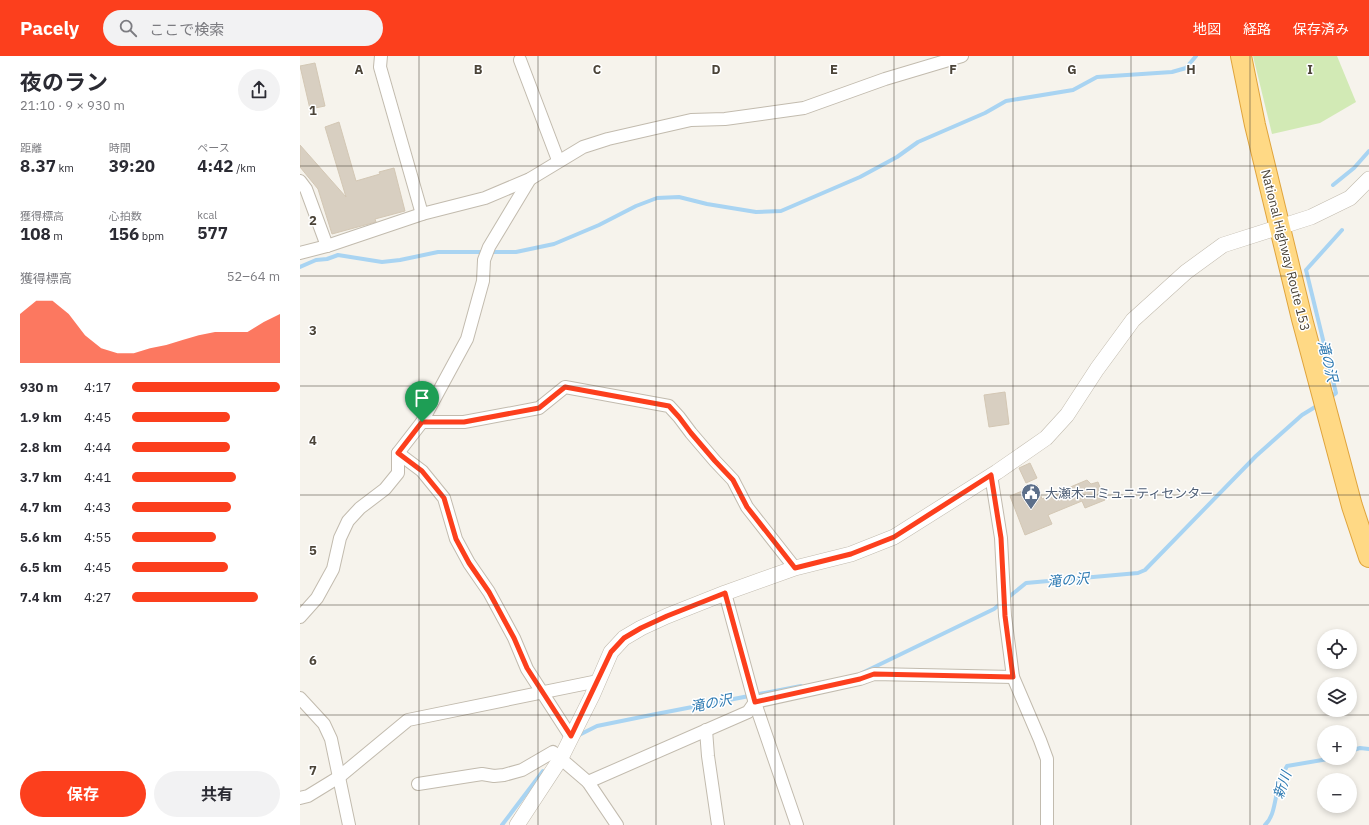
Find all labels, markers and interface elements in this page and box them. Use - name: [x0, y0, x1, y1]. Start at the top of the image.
- search box: [103, 10, 383, 46]
- text: Pacely: [20, 16, 79, 40]
- icon: search: [117, 17, 139, 39]
- text: ここで検索: [149, 20, 224, 39]
- text: 地図: [1193, 20, 1221, 38]
- text: 経路: [1243, 20, 1271, 38]
- text: 保存済み: [1293, 20, 1349, 38]
- text: A: [355, 61, 364, 78]
- text: B: [474, 61, 483, 78]
- text: C: [593, 61, 602, 78]
- text: D: [711, 61, 721, 78]
- text: E: [830, 61, 838, 78]
- text: F: [949, 61, 957, 78]
- text: G: [1067, 61, 1077, 78]
- text: H: [1186, 61, 1196, 78]
- text: I: [1307, 61, 1313, 78]
- text: 夜のラン: [20, 67, 108, 96]
- button: share: [238, 69, 280, 111]
- text: 21:10 · 9 × 930 m: [20, 97, 125, 114]
- text: 1: [309, 102, 317, 119]
- text: 距離: [20, 141, 42, 155]
- text: 時間: [109, 141, 131, 155]
- text: ペース: [197, 141, 230, 155]
- text: 8.37: [20, 155, 56, 177]
- text: 39:20: [109, 155, 155, 177]
- text: 4:42: [197, 155, 234, 177]
- text: km: [56, 161, 74, 175]
- text: /km: [234, 161, 256, 175]
- street label: National Highway Route 153: [1257, 168, 1314, 333]
- text: kcal: [197, 208, 217, 222]
- text: 獲得標高: [20, 209, 64, 223]
- text: 心拍数: [109, 209, 142, 223]
- text: 2: [309, 212, 317, 229]
- text: 577: [197, 222, 228, 244]
- text: 108: [20, 223, 51, 245]
- text: 156: [109, 223, 139, 245]
- text: m: [51, 229, 63, 243]
- text: bpm: [139, 229, 164, 243]
- text: 52–64 m: [227, 268, 280, 285]
- text: 獲得標高: [20, 270, 72, 287]
- text: 3: [309, 322, 317, 339]
- water label: 滝の沢: [1314, 338, 1342, 385]
- text: 930 m: [20, 379, 58, 396]
- text: 4:17: [84, 379, 111, 396]
- pin: [405, 381, 439, 422]
- icon: arrive: [411, 387, 433, 409]
- text: 1.9 km: [20, 409, 62, 426]
- text: 4:45: [84, 409, 111, 426]
- text: 4: [309, 432, 317, 449]
- text: 2.8 km: [20, 439, 62, 456]
- text: 4:44: [84, 439, 111, 456]
- text: 3.7 km: [20, 469, 62, 486]
- text: 4:41: [84, 469, 111, 486]
- public building icon: 大瀬木コミュニティセンター: [1020, 482, 1042, 510]
- place label: 大瀬木コミュニティセンター: [1045, 485, 1213, 502]
- text: 4.7 km: [20, 499, 62, 516]
- text: 4:43: [84, 499, 111, 516]
- text: 5.6 km: [20, 529, 62, 546]
- text: 4:55: [84, 529, 111, 546]
- text: 5: [309, 542, 317, 559]
- text: 6.5 km: [20, 559, 62, 576]
- text: 4:45: [84, 559, 111, 576]
- water label: 滝の沢: [1046, 569, 1092, 591]
- text: 7.4 km: [20, 589, 62, 606]
- text: 4:27: [84, 589, 111, 606]
- map controls: [1317, 629, 1357, 813]
- button: locate: [1317, 629, 1357, 669]
- text: 6: [309, 652, 317, 669]
- button: layers: [1317, 677, 1357, 717]
- water label: 滝の沢: [689, 690, 735, 716]
- button: +: [1317, 725, 1357, 765]
- text: 7: [309, 762, 317, 779]
- water label: 新川: [1269, 767, 1296, 801]
- button: 保存: [20, 771, 146, 817]
- button: 共有: [154, 771, 280, 817]
- button: −: [1317, 773, 1357, 813]

